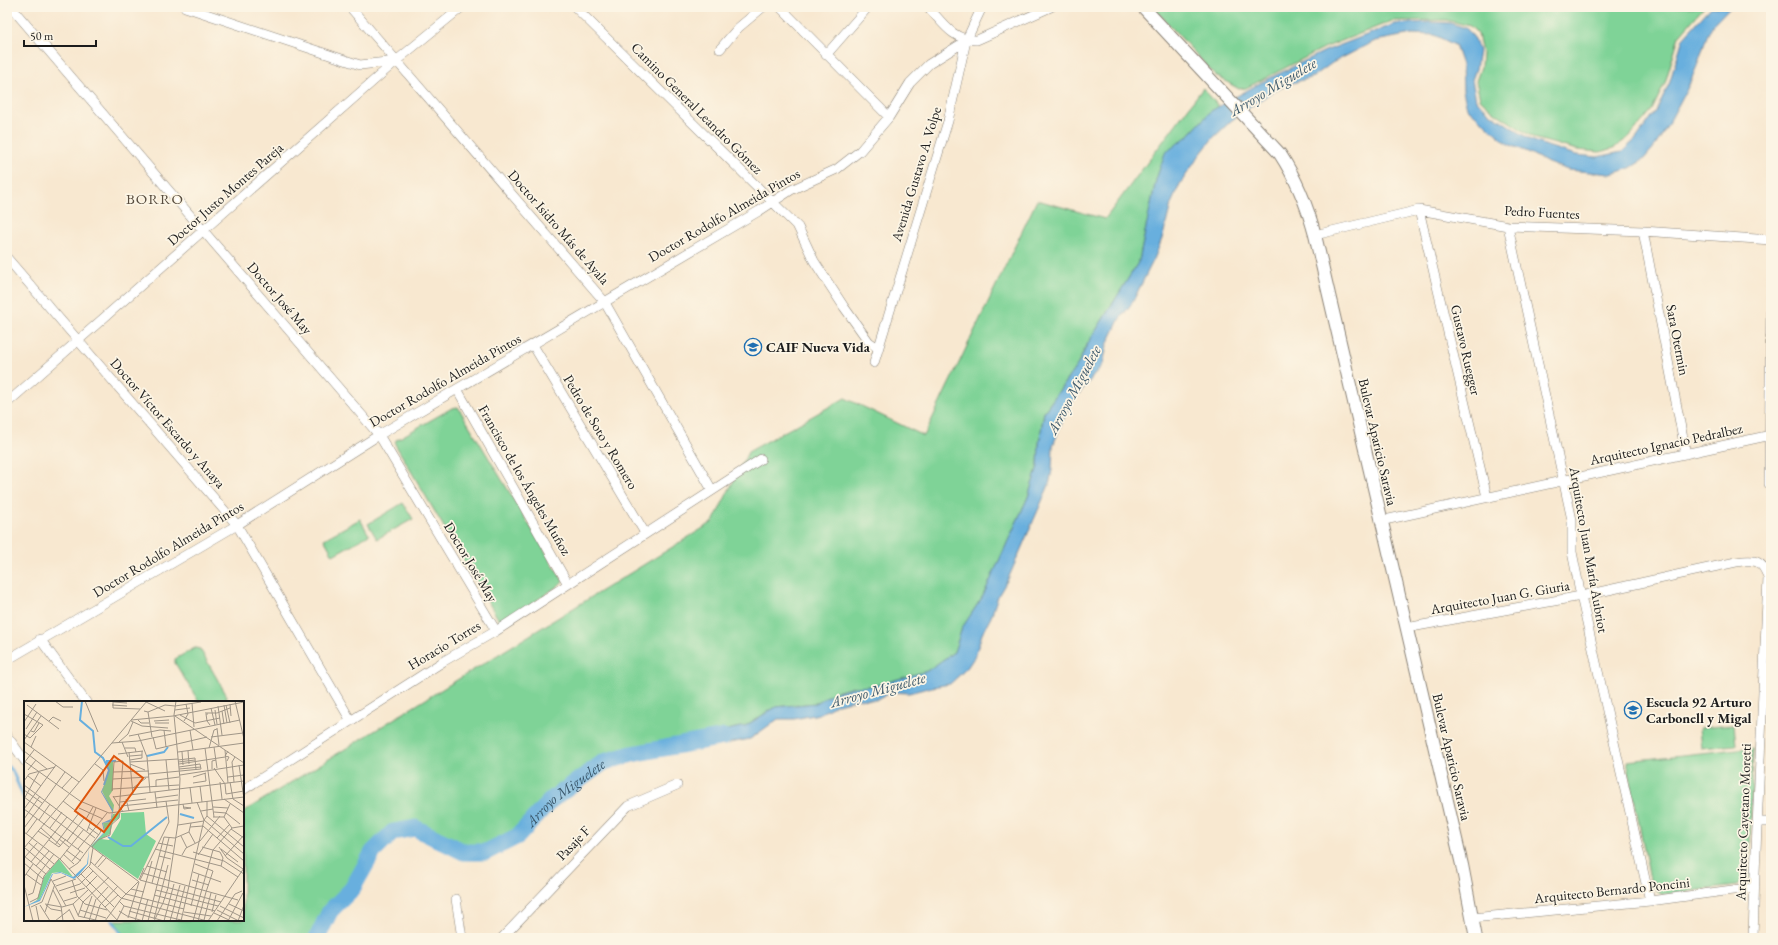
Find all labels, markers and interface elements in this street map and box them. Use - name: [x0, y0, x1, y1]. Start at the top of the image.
- scale bar: [24, 22, 96, 48]
- text: 50 m: [30, 28, 54, 44]
- street label: Camino General Leandro Gómez: [627, 38, 767, 178]
- water label: Arroyo Miguelete: [1225, 53, 1320, 120]
- street label: Avenida Gustavo A. Volpe: [887, 104, 945, 245]
- street label: Doctor Justo Montes Pareja: [163, 138, 287, 249]
- street label: Doctor Rodolfo Almeida Pintos: [645, 164, 804, 266]
- street label: Doctor Isidro Más de Ayala: [504, 166, 614, 288]
- district label: BORRO: [126, 189, 184, 208]
- street label: Pedro Fuentes: [1504, 201, 1581, 223]
- street label: Doctor José May: [244, 258, 317, 339]
- street label: Gustavo Ruegger: [1447, 303, 1485, 397]
- street label: Sara Otermin: [1662, 303, 1694, 378]
- street label: Doctor Rodolfo Almeida Pintos: [366, 329, 525, 431]
- school or university icon: CAIF Nueva Vida: [743, 337, 763, 357]
- place label: CAIF Nueva Vida: [766, 338, 871, 356]
- water label: Arroyo Miguelete: [1042, 341, 1105, 438]
- street label: Doctor Víctor Escardo y Anaya: [106, 354, 230, 492]
- street label: Pedro de Soto y Romero: [560, 371, 642, 493]
- street label: Bulevar Aparicio Saravia: [1355, 377, 1401, 508]
- street label: Francisco de los Ángeles Muñoz: [475, 402, 576, 559]
- street label: Arquitecto Ignacio Pedralbez: [1587, 419, 1745, 469]
- street label: Arquitecto Juan María Aubriot: [1565, 465, 1613, 635]
- street label: Doctor Rodolfo Almeida Pintos: [89, 497, 247, 601]
- street label: Doctor José May: [440, 519, 502, 606]
- street label: Arquitecto Juan G. Giuria: [1428, 576, 1571, 618]
- street label: Horacio Torres: [404, 616, 484, 674]
- water label: Arroyo Miguelete: [827, 667, 928, 712]
- street label: Bulevar Aparicio Saravia: [1429, 692, 1475, 823]
- place label: Escuela 92 Arturo Carbonell y Migal: [1646, 693, 1752, 727]
- school or university icon: Escuela 92 Arturo Carbonell y Migal: [1623, 700, 1643, 720]
- inset map: [24, 701, 244, 921]
- street label: Arquitecto Cayetano Moretti: [1731, 742, 1755, 902]
- water label: Arroyo Miguelete: [520, 754, 609, 831]
- street label: Pasaje F: [552, 822, 594, 864]
- street label: Arquitecto Bernardo Poncini: [1532, 873, 1691, 907]

